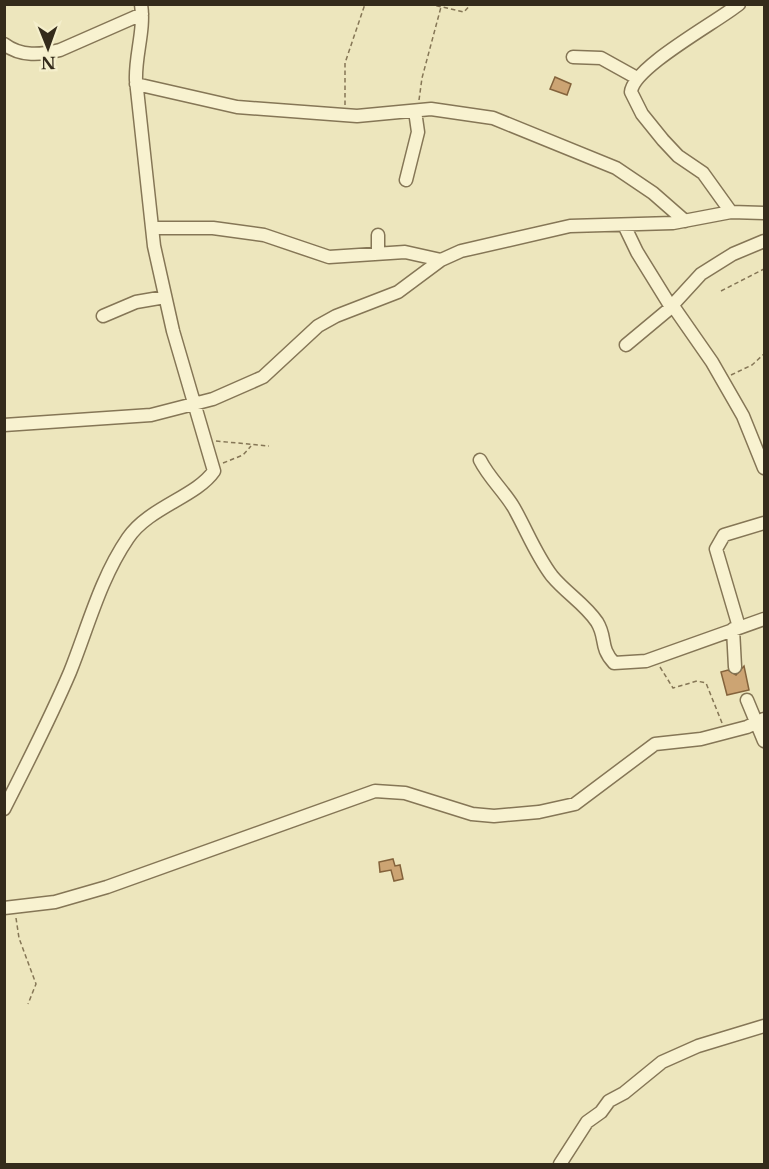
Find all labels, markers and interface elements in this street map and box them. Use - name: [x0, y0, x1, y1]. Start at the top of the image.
- north arrow: [18, 18, 78, 78]
- text: N: [41, 53, 56, 73]

